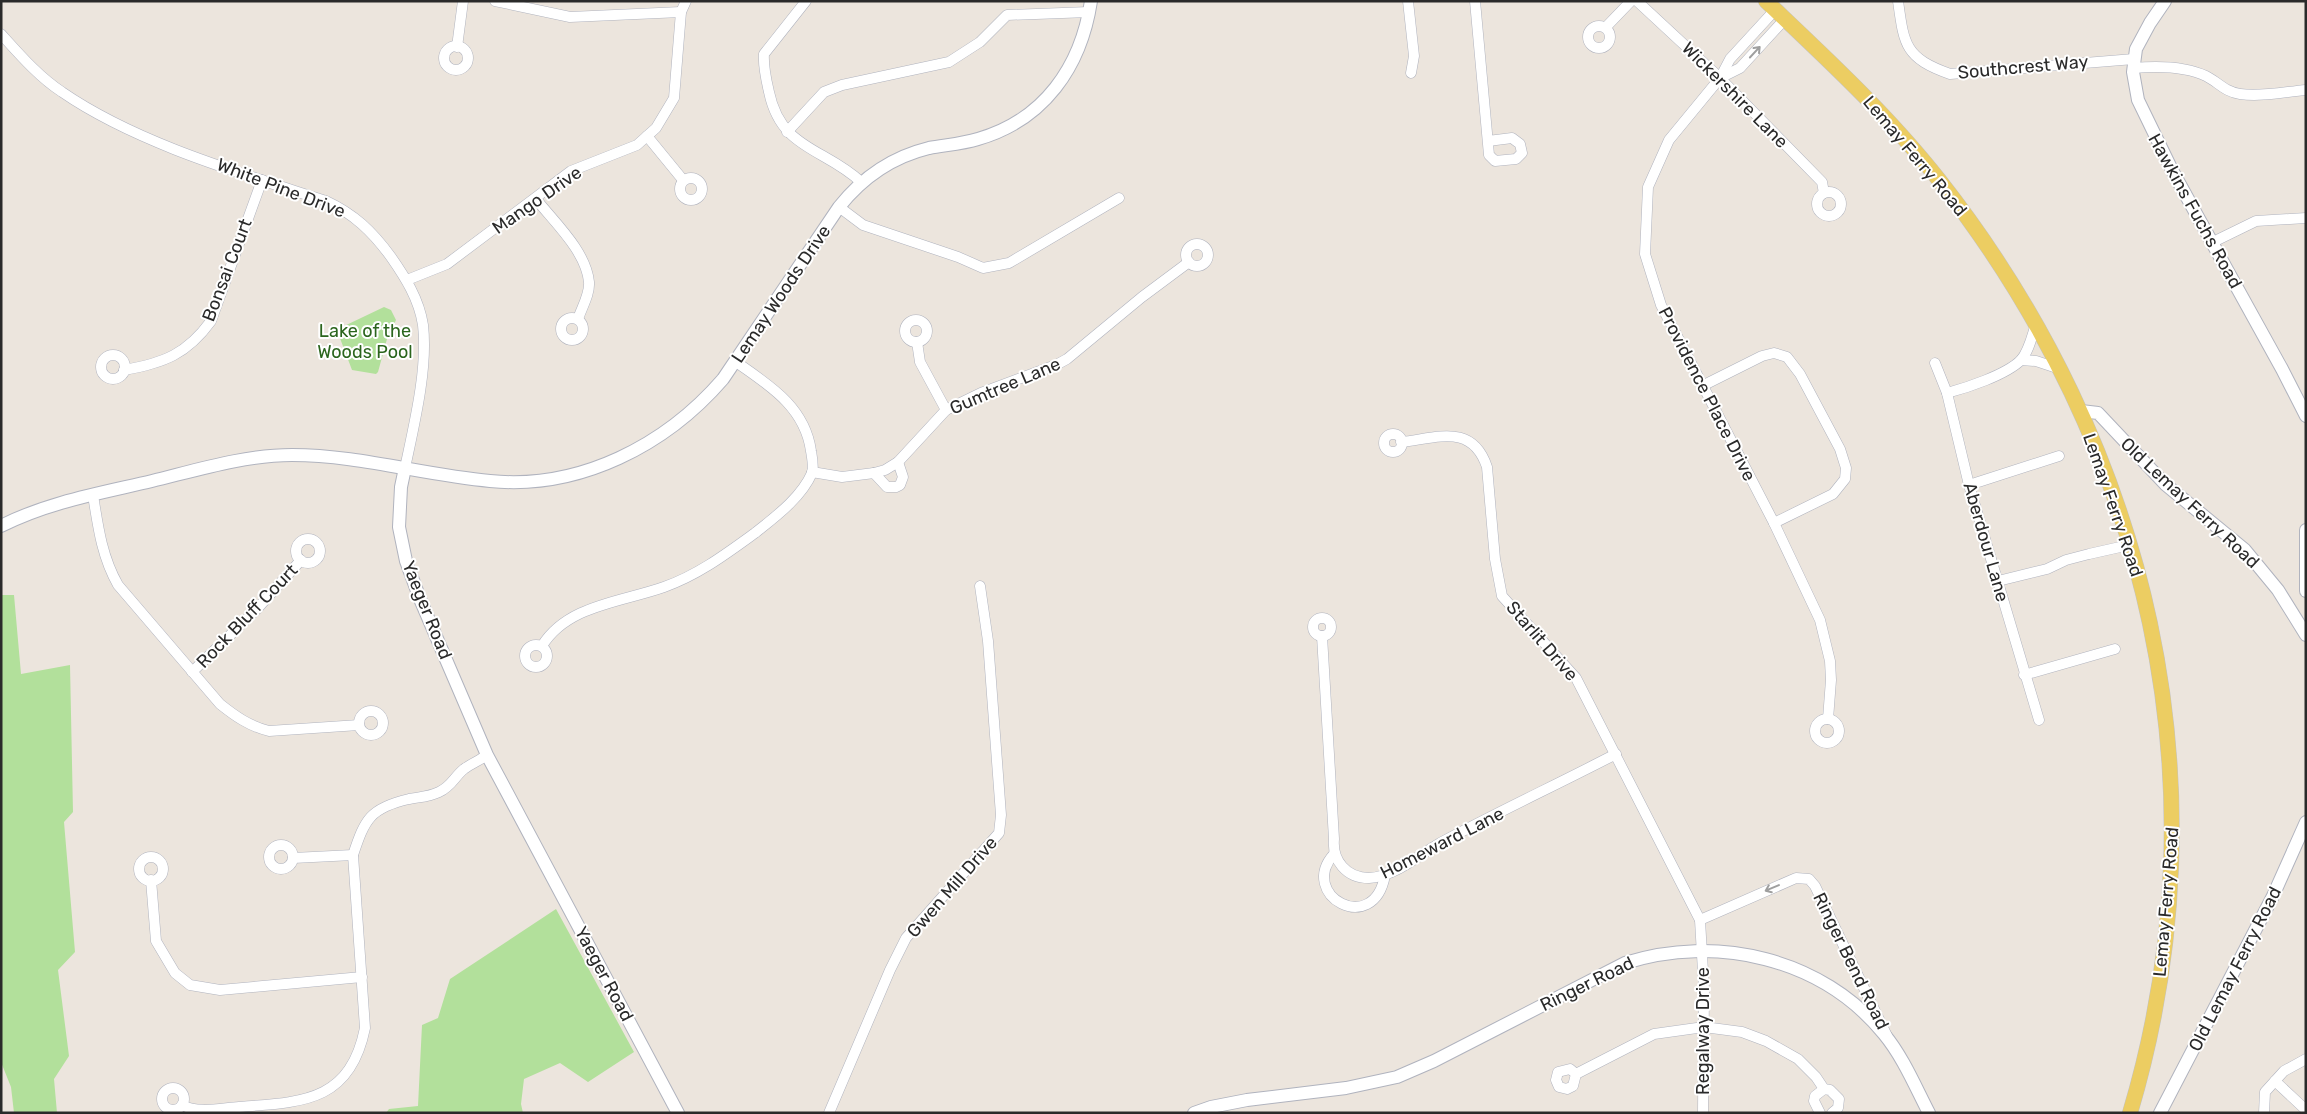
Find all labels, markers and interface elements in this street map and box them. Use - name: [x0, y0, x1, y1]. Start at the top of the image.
- street label: Wickershire Lane: [1677, 37, 1793, 153]
- one-way arrow: [1749, 45, 1761, 58]
- street label: Southcrest Way: [1957, 50, 2089, 84]
- street label: Lemay Ferry Road: [1858, 91, 1972, 221]
- street label: Hawkins Fuchs Road: [2143, 130, 2247, 292]
- street label: White Pine Drive: [214, 153, 348, 223]
- street label: Mango Drive: [488, 161, 586, 239]
- street label: Bonsai Court: [197, 216, 257, 324]
- street label: Lemay Woods Drive: [727, 221, 835, 367]
- street label: Providence Place Drive: [1654, 303, 1760, 485]
- park label: Lake of the Woods Pool: [317, 320, 413, 363]
- street label: Gumtree Lane: [946, 353, 1064, 419]
- street label: Lemay Ferry Road: [2078, 430, 2148, 580]
- street label: Old Lemay Ferry Road: [2116, 433, 2264, 573]
- street label: Aberdour Lane: [1958, 480, 2014, 604]
- street label: Yaeger Road: [397, 558, 457, 662]
- street label: Rock Bluff Court: [192, 559, 302, 673]
- street label: Starlit Drive: [1501, 597, 1583, 685]
- street label: Homeward Lane: [1376, 802, 1508, 884]
- street label: Lemay Ferry Road: [2148, 826, 2184, 978]
- street label: Gwen Mill Drive: [902, 832, 1002, 942]
- street label: Old Lemay Ferry Road: [2184, 883, 2286, 1055]
- one-way arrow: [1765, 884, 1780, 894]
- street label: Ringer Bend Road: [1808, 889, 1894, 1033]
- street label: Yaeger Road: [570, 923, 638, 1025]
- street label: Ringer Road: [1537, 952, 1637, 1016]
- street label: Regalway Drive: [1692, 967, 1714, 1095]

